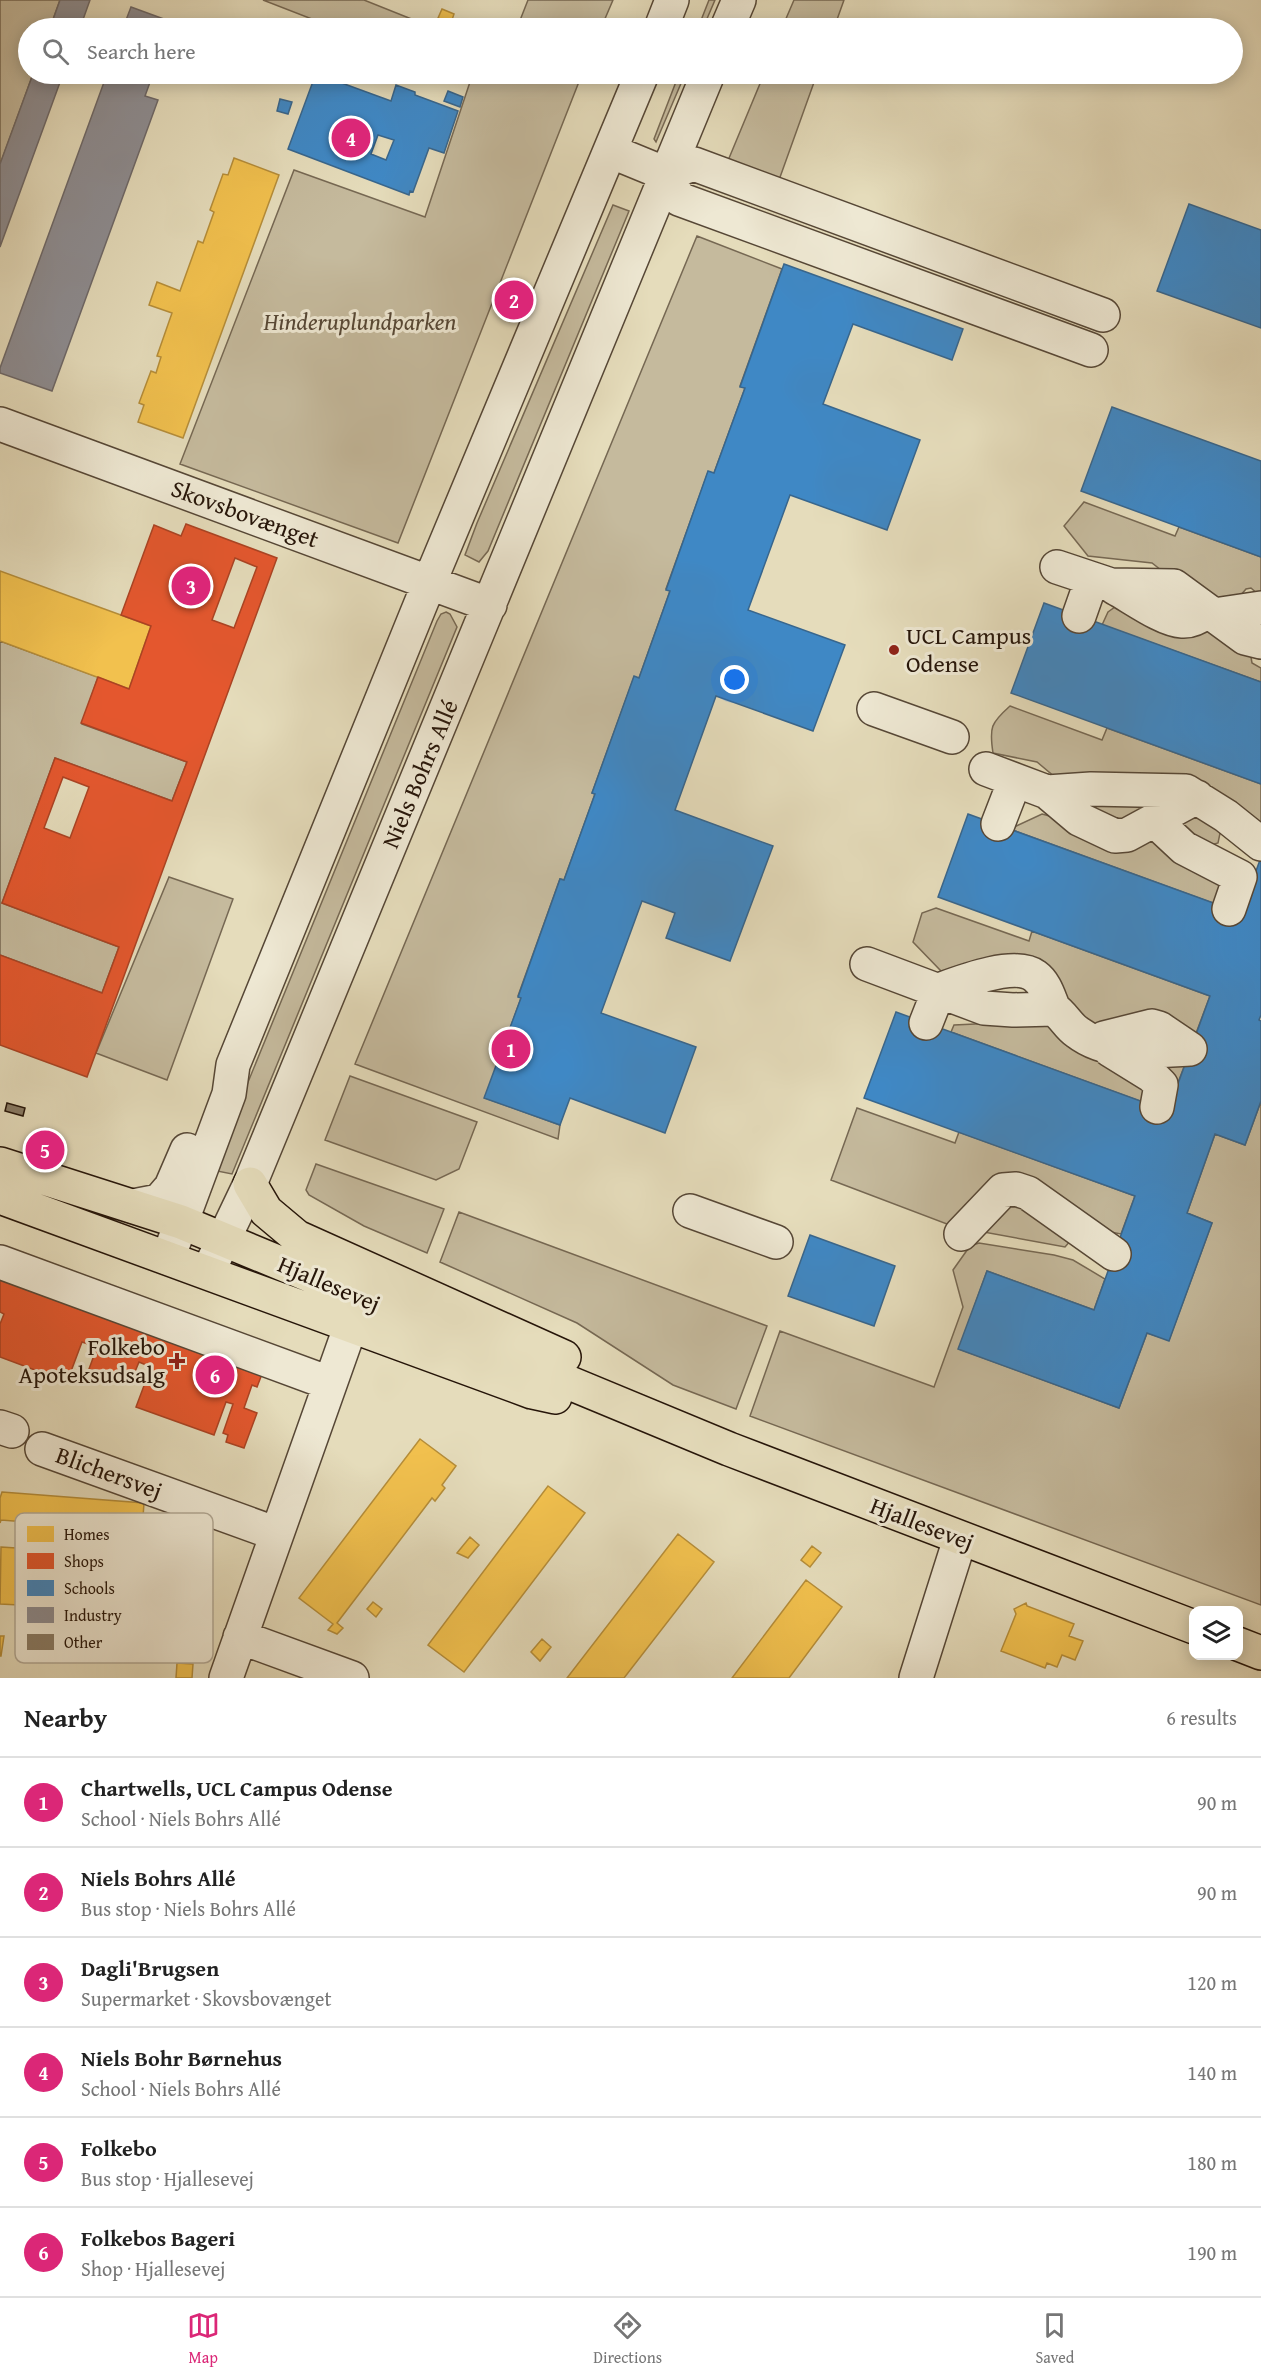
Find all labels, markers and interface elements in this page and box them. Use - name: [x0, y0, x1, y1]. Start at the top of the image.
- search box: [18, 18, 1243, 84]
- icon: search: [39, 35, 72, 68]
- text: Search here: [87, 35, 196, 67]
- pin: 4: [332, 116, 370, 160]
- pin: 2: [494, 278, 534, 322]
- park label: Hinderuplundparken: [263, 304, 456, 339]
- street label: Skovsbovænget: [166, 471, 324, 557]
- pin: 3: [172, 564, 210, 608]
- place label: UCL Campus Odense: [906, 618, 1031, 681]
- marker: UCL Campus Odense: [887, 643, 901, 657]
- your location: [720, 665, 749, 694]
- street label: Niels Bohrs Allé: [372, 694, 467, 854]
- pin: 1: [492, 1026, 530, 1072]
- pin: 5: [26, 1128, 64, 1172]
- street label: Hjallesevej: [272, 1246, 386, 1321]
- place label: Folkebo Apoteksudsalg: [18, 1329, 165, 1392]
- pin: 6: [196, 1352, 234, 1398]
- marker: Folkebo Apoteksudsalg: [170, 1354, 184, 1368]
- street label: Blichersvej: [51, 1437, 167, 1508]
- street label: Hjallesevej: [865, 1488, 979, 1559]
- legend: [15, 1513, 213, 1663]
- text: Homes: [64, 1522, 110, 1546]
- text: Shops: [64, 1549, 104, 1573]
- text: Schools: [64, 1576, 115, 1600]
- text: Industry: [64, 1603, 122, 1627]
- map controls: [1189, 1606, 1243, 1660]
- button: layers: [1189, 1606, 1243, 1660]
- text: Other: [64, 1630, 103, 1654]
- text: Nearby: [24, 1698, 107, 1737]
- text: 6 results: [1166, 1703, 1237, 1732]
- text: Chartwells, UCL Campus Odense: [81, 1772, 393, 1804]
- text: 1: [38, 1788, 49, 1817]
- text: 90 m: [1197, 1788, 1237, 1817]
- text: School · Niels Bohrs Allé: [81, 1804, 281, 1833]
- text: Niels Bohrs Allé: [81, 1862, 236, 1894]
- text: 2: [38, 1878, 49, 1907]
- text: 90 m: [1197, 1878, 1237, 1907]
- text: Bus stop · Niels Bohrs Allé: [81, 1894, 296, 1923]
- text: Dagli'Brugsen: [81, 1952, 219, 1984]
- text: 3: [38, 1968, 49, 1997]
- text: 120 m: [1187, 1968, 1237, 1997]
- text: Supermarket · Skovsbovænget: [81, 1984, 331, 2013]
- text: Niels Bohr Børnehus: [81, 2042, 282, 2074]
- text: 4: [38, 2058, 49, 2087]
- text: 140 m: [1187, 2058, 1237, 2087]
- text: School · Niels Bohrs Allé: [81, 2074, 281, 2103]
- text: Folkebo: [81, 2132, 157, 2164]
- text: 5: [38, 2148, 49, 2177]
- text: 180 m: [1187, 2148, 1237, 2177]
- text: Bus stop · Hjallesevej: [81, 2164, 254, 2193]
- text: Folkebos Bageri: [81, 2222, 235, 2254]
- text: 6: [38, 2238, 49, 2267]
- text: 190 m: [1187, 2238, 1237, 2267]
- text: Shop · Hjallesevej: [81, 2254, 225, 2283]
- tab: Map: [187, 2309, 220, 2369]
- tab: Directions: [593, 2309, 662, 2369]
- tab: Saved: [1035, 2309, 1074, 2369]

